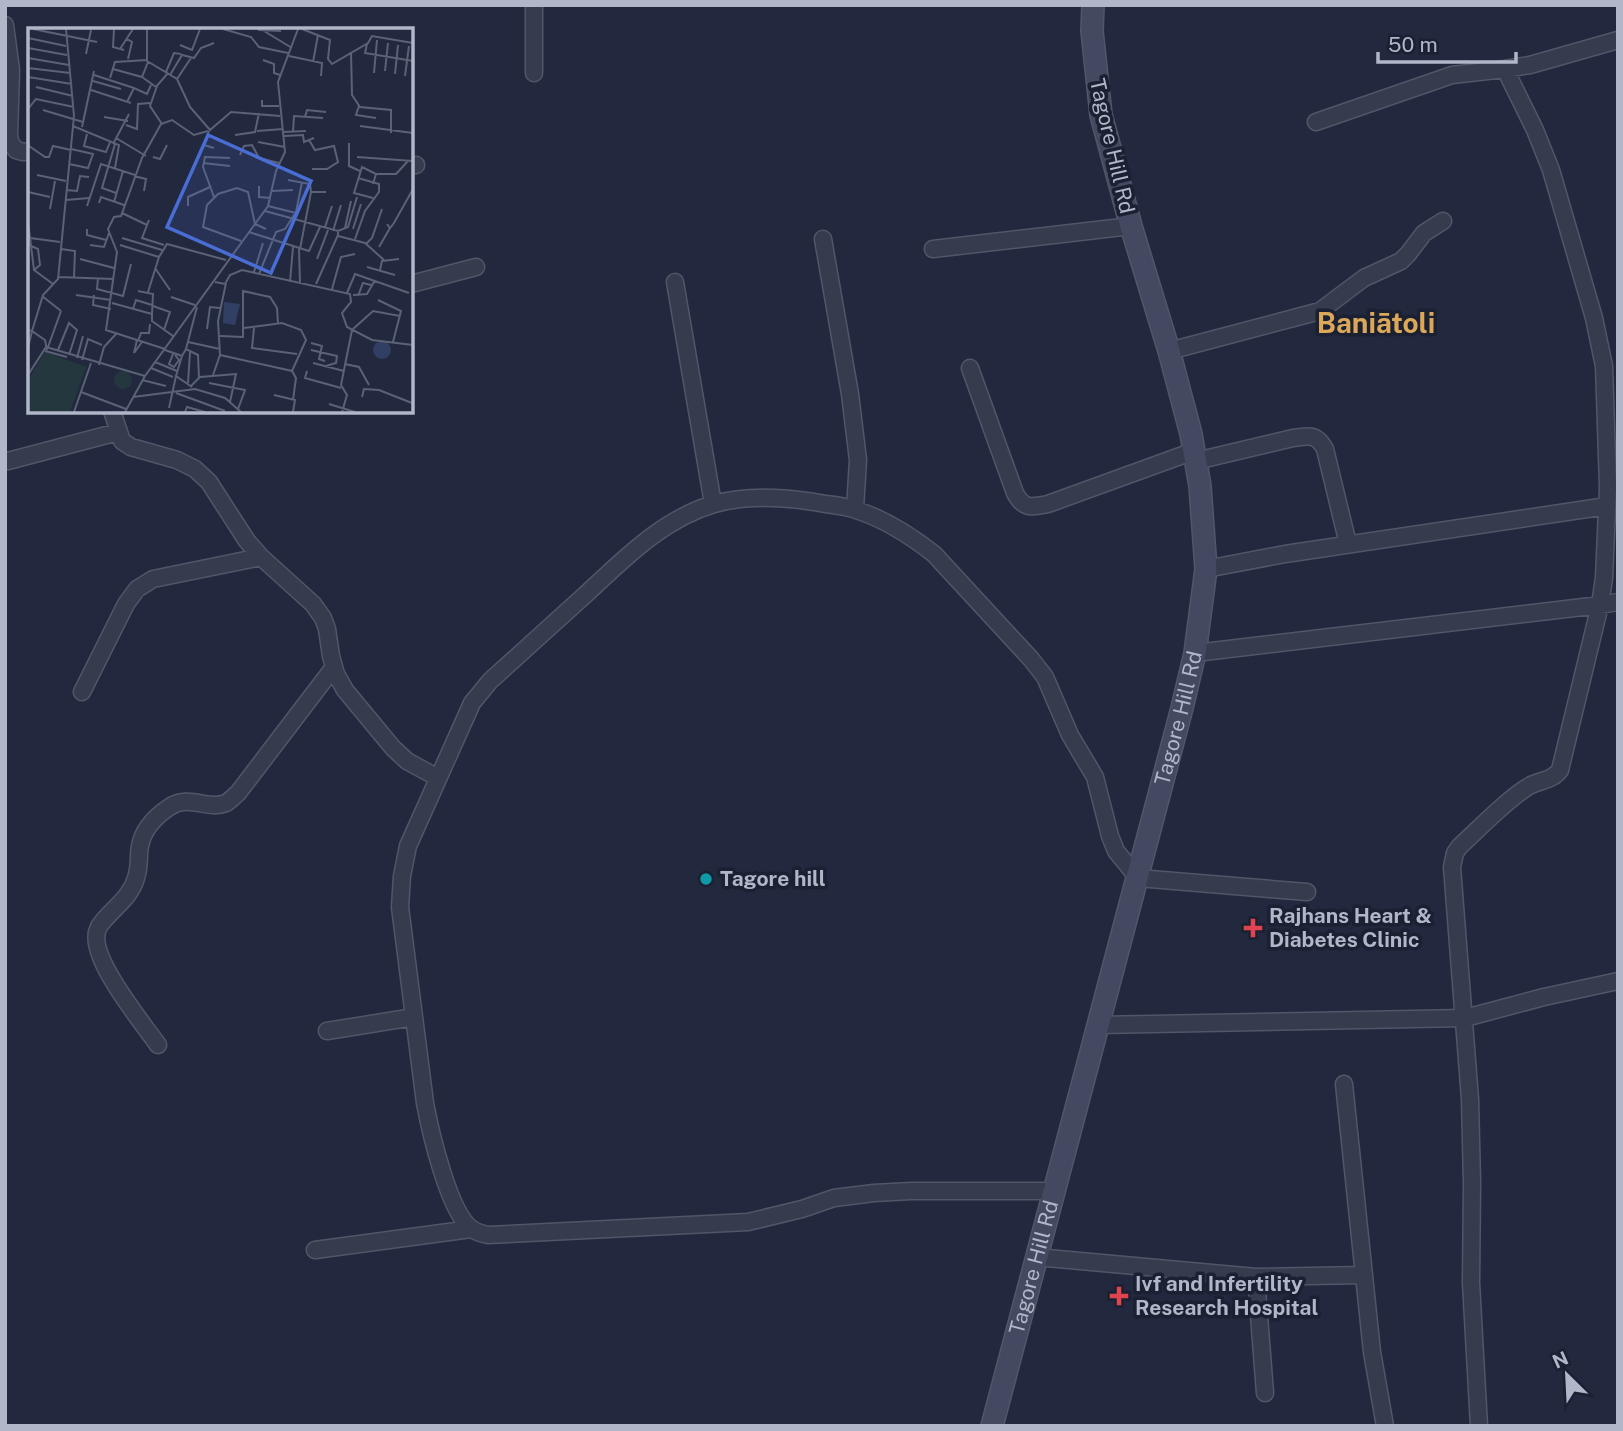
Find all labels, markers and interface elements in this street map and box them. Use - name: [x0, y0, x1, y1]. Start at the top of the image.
- scale bar: [1378, 21, 1516, 65]
- inset map: [28, 28, 413, 413]
- text: 50 m: [1388, 32, 1438, 57]
- street label: Tagore Hill Rd: [1085, 76, 1140, 216]
- district label: Baniātoli: [1317, 306, 1435, 339]
- street label: Tagore Hill Rd: [1149, 648, 1207, 788]
- place label: Tagore hill: [720, 866, 826, 891]
- marker: Tagore hill: [698, 871, 714, 887]
- place label: Rajhans Heart & Diabetes Clinic: [1269, 903, 1432, 952]
- marker: Rajhans Heart & Diabetes Clinic: [1243, 918, 1263, 938]
- street label: Tagore Hill Rd: [1004, 1198, 1063, 1337]
- place label: Ivf and Infertility Research Hospital: [1135, 1271, 1318, 1320]
- marker: Ivf and Infertility Research Hospital: [1109, 1286, 1129, 1306]
- north arrow: [1532, 1340, 1602, 1410]
- text: N: [1549, 1346, 1571, 1373]

